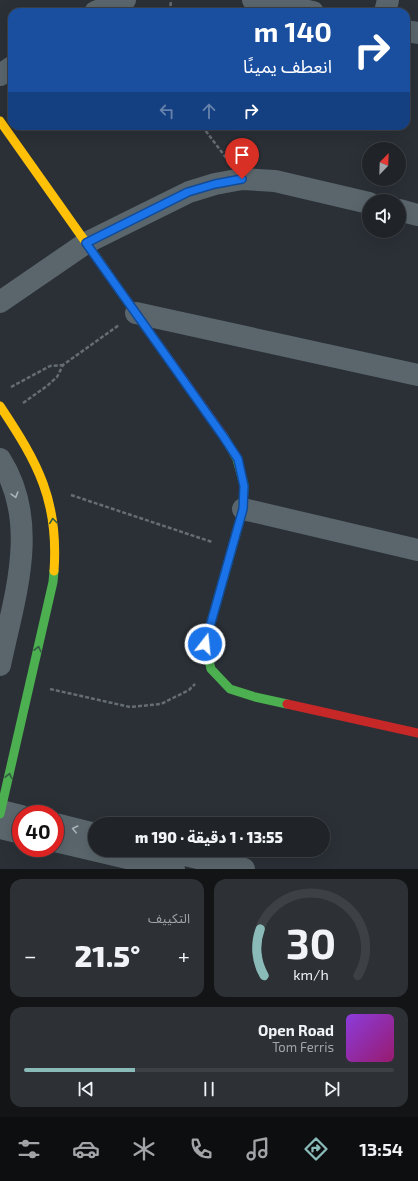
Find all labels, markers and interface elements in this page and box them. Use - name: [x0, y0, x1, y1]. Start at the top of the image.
- text: 140 m: [254, 14, 332, 48]
- icon: right: [346, 24, 398, 76]
- text: انعطف يمينًا: [243, 55, 332, 77]
- icon: left: [156, 100, 178, 122]
- icon: ahead: [198, 100, 220, 122]
- icon: right: [240, 100, 262, 122]
- pin: [225, 138, 259, 179]
- north arrow: [362, 142, 406, 186]
- map controls: [362, 142, 406, 238]
- icon: arrive: [231, 144, 253, 166]
- button: sound: [362, 194, 406, 238]
- one-way arrow: [10, 491, 19, 498]
- one-way arrow: [49, 518, 58, 524]
- position arrow: [184, 623, 226, 665]
- one-way arrow: [33, 646, 41, 652]
- one-way arrow: [4, 773, 12, 779]
- speed limit sign: 40: [12, 805, 64, 857]
- one-way arrow: [72, 825, 79, 834]
- text: 13:55 · 1 دقيقة · 190 m: [135, 828, 283, 846]
- text: التكييف: [148, 910, 190, 926]
- text: 30: [286, 917, 336, 967]
- text: 21.5°: [75, 937, 140, 973]
- text: −: [24, 942, 37, 968]
- text: +: [178, 942, 190, 968]
- text: km/h: [293, 966, 329, 983]
- text: Open Road: [258, 1021, 334, 1039]
- text: Tom Ferris: [272, 1039, 334, 1055]
- icon: previous: [75, 1078, 97, 1100]
- icon: pause: [198, 1078, 220, 1100]
- icon: next: [321, 1078, 343, 1100]
- icon: filters: [15, 1135, 43, 1163]
- icon: car: [72, 1135, 100, 1163]
- icon: climate: [130, 1135, 158, 1163]
- icon: phone: [187, 1135, 215, 1163]
- icon: music: [244, 1135, 272, 1163]
- icon: directions: [302, 1135, 330, 1163]
- text: 13:54: [359, 1138, 403, 1160]

